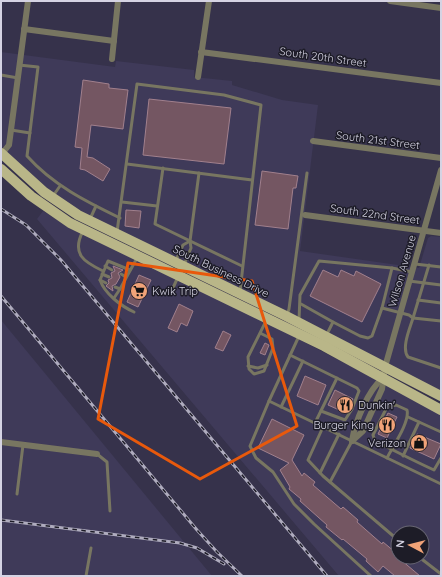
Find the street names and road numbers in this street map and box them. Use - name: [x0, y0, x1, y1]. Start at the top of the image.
- street label: South 20th Street: [279, 44, 368, 70]
- street label: South 21st Street: [335, 128, 421, 152]
- street label: South 22nd Street: [329, 201, 421, 227]
- street label: Wilson Avenue: [385, 233, 419, 309]
- street label: South Business Drive: [171, 242, 271, 300]

